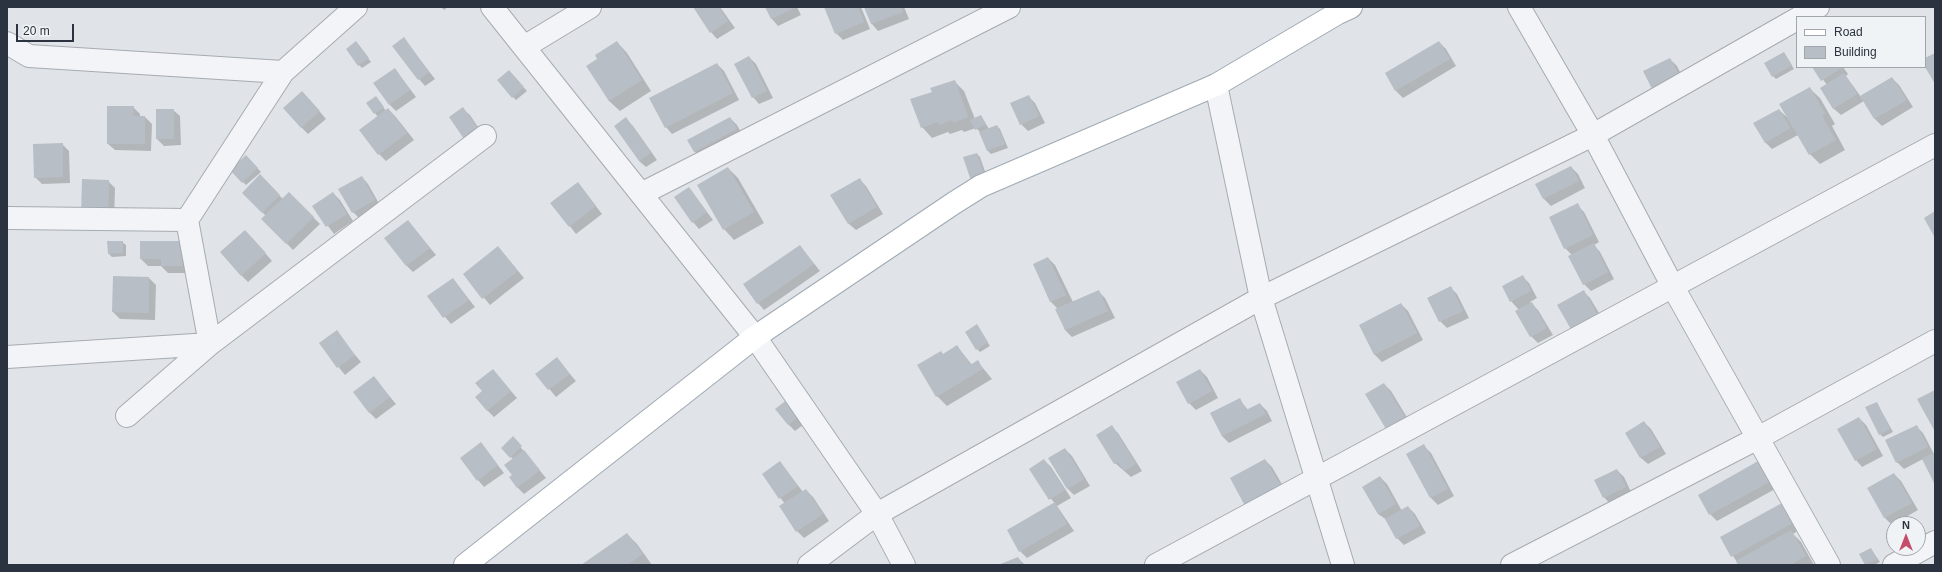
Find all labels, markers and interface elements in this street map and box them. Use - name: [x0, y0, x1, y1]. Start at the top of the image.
- scale bar: [18, 16, 76, 42]
- legend: [1796, 16, 1926, 68]
- text: 20 m: [23, 24, 50, 38]
- text: Road: [1834, 25, 1863, 39]
- text: Building: [1834, 45, 1877, 59]
- north arrow: [1886, 516, 1926, 556]
- text: N: [1902, 519, 1910, 531]

